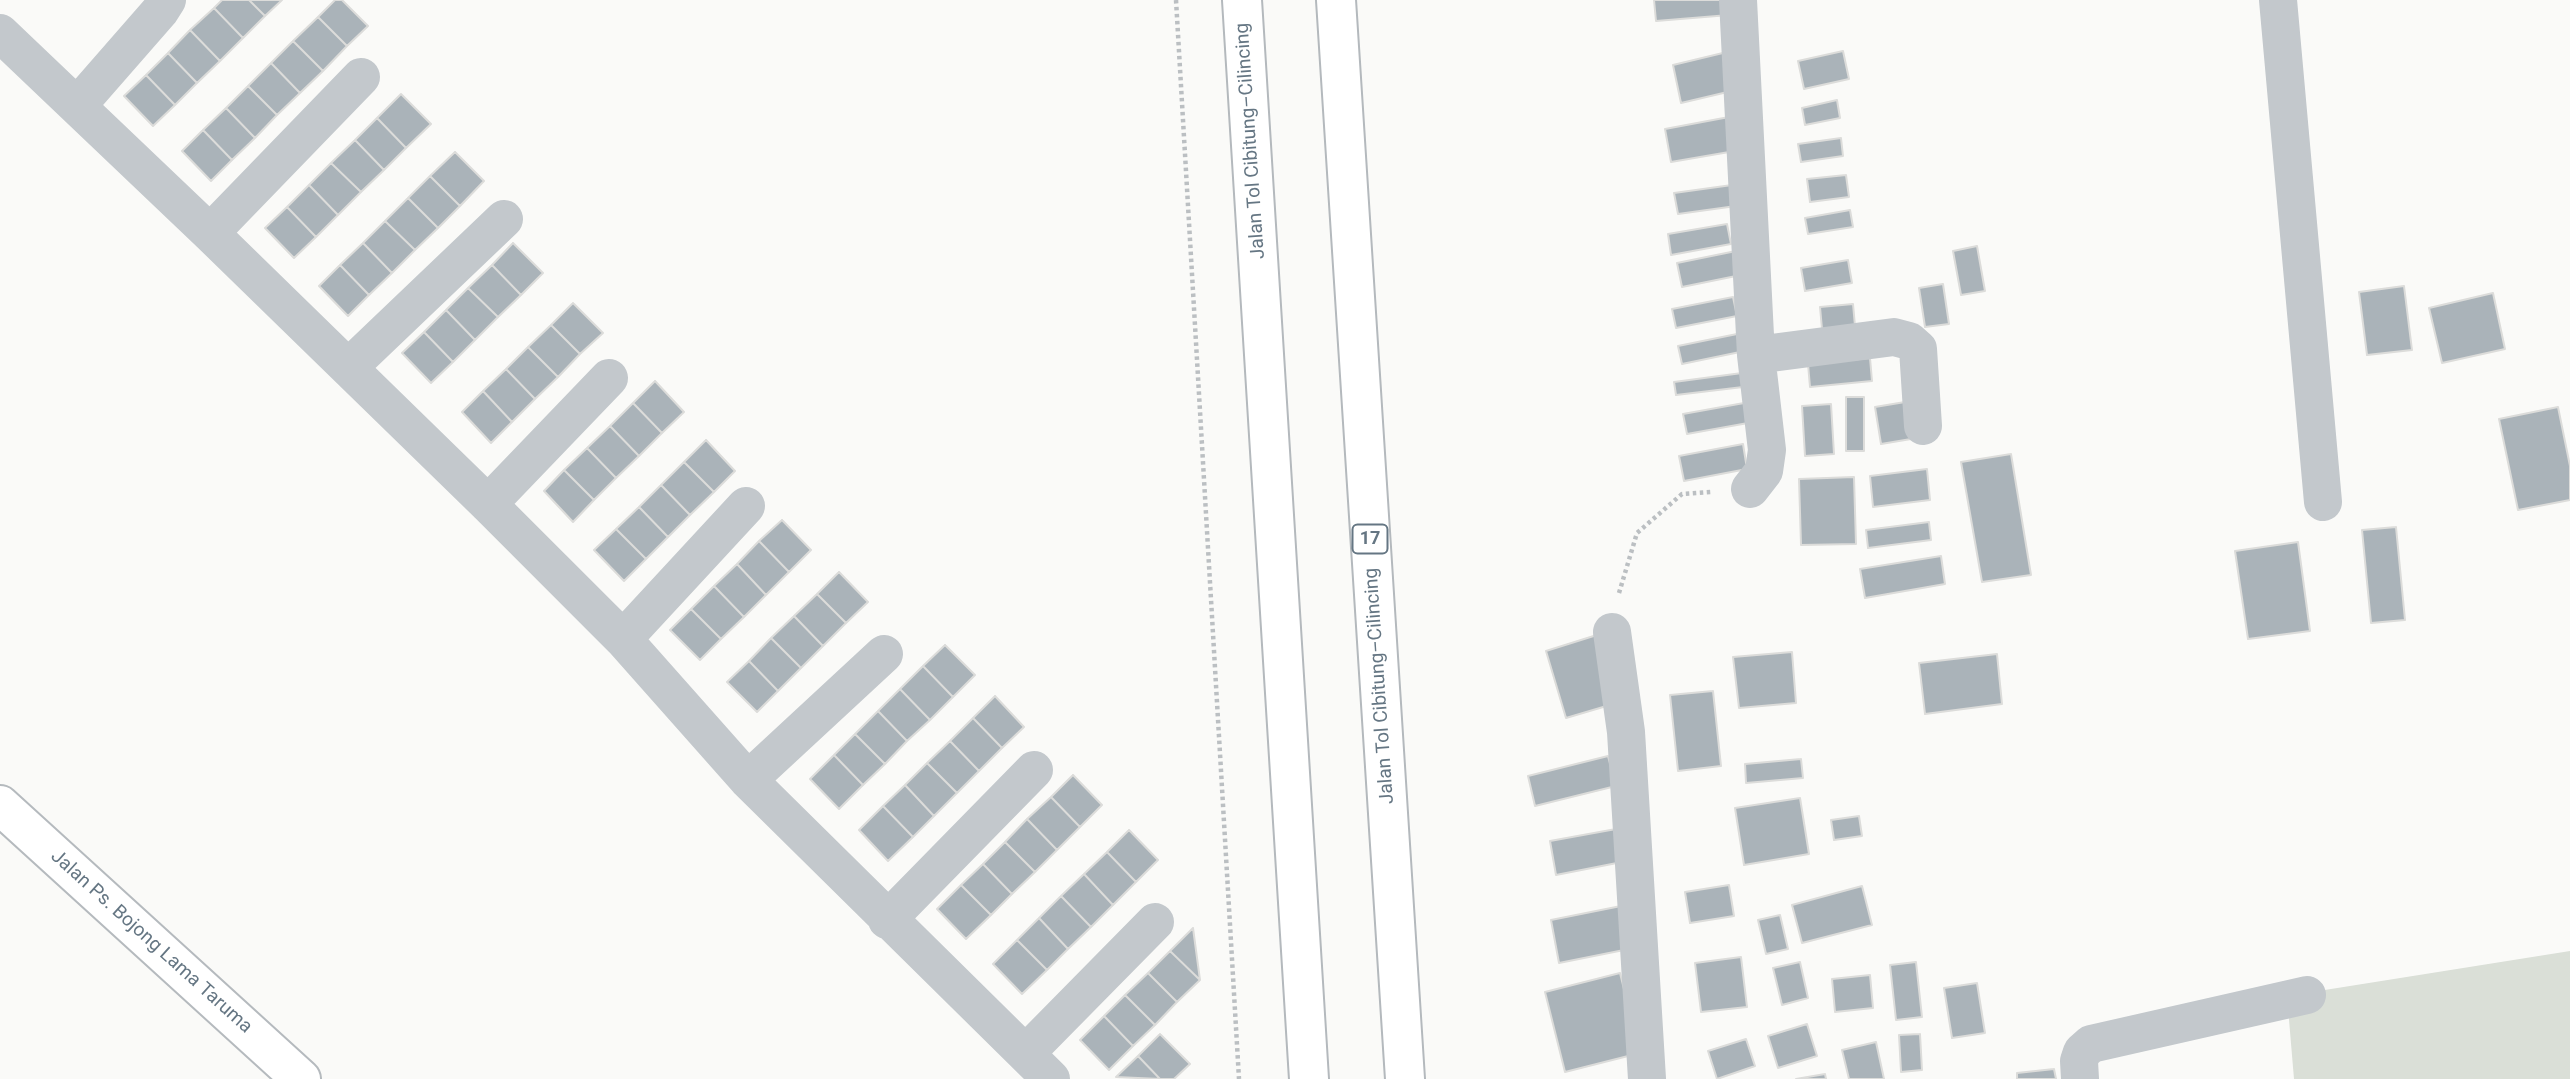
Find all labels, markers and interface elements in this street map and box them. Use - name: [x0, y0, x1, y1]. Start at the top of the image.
- street label: Jalan Tol Cibitung–Cilincing: [1231, 22, 1271, 260]
- road number: 17: [1352, 524, 1388, 554]
- street label: Jalan Tol Cibitung–Cilincing: [1360, 567, 1400, 805]
- street label: Jalan Ps. Bojong Lama Taruma: [46, 845, 256, 1039]

